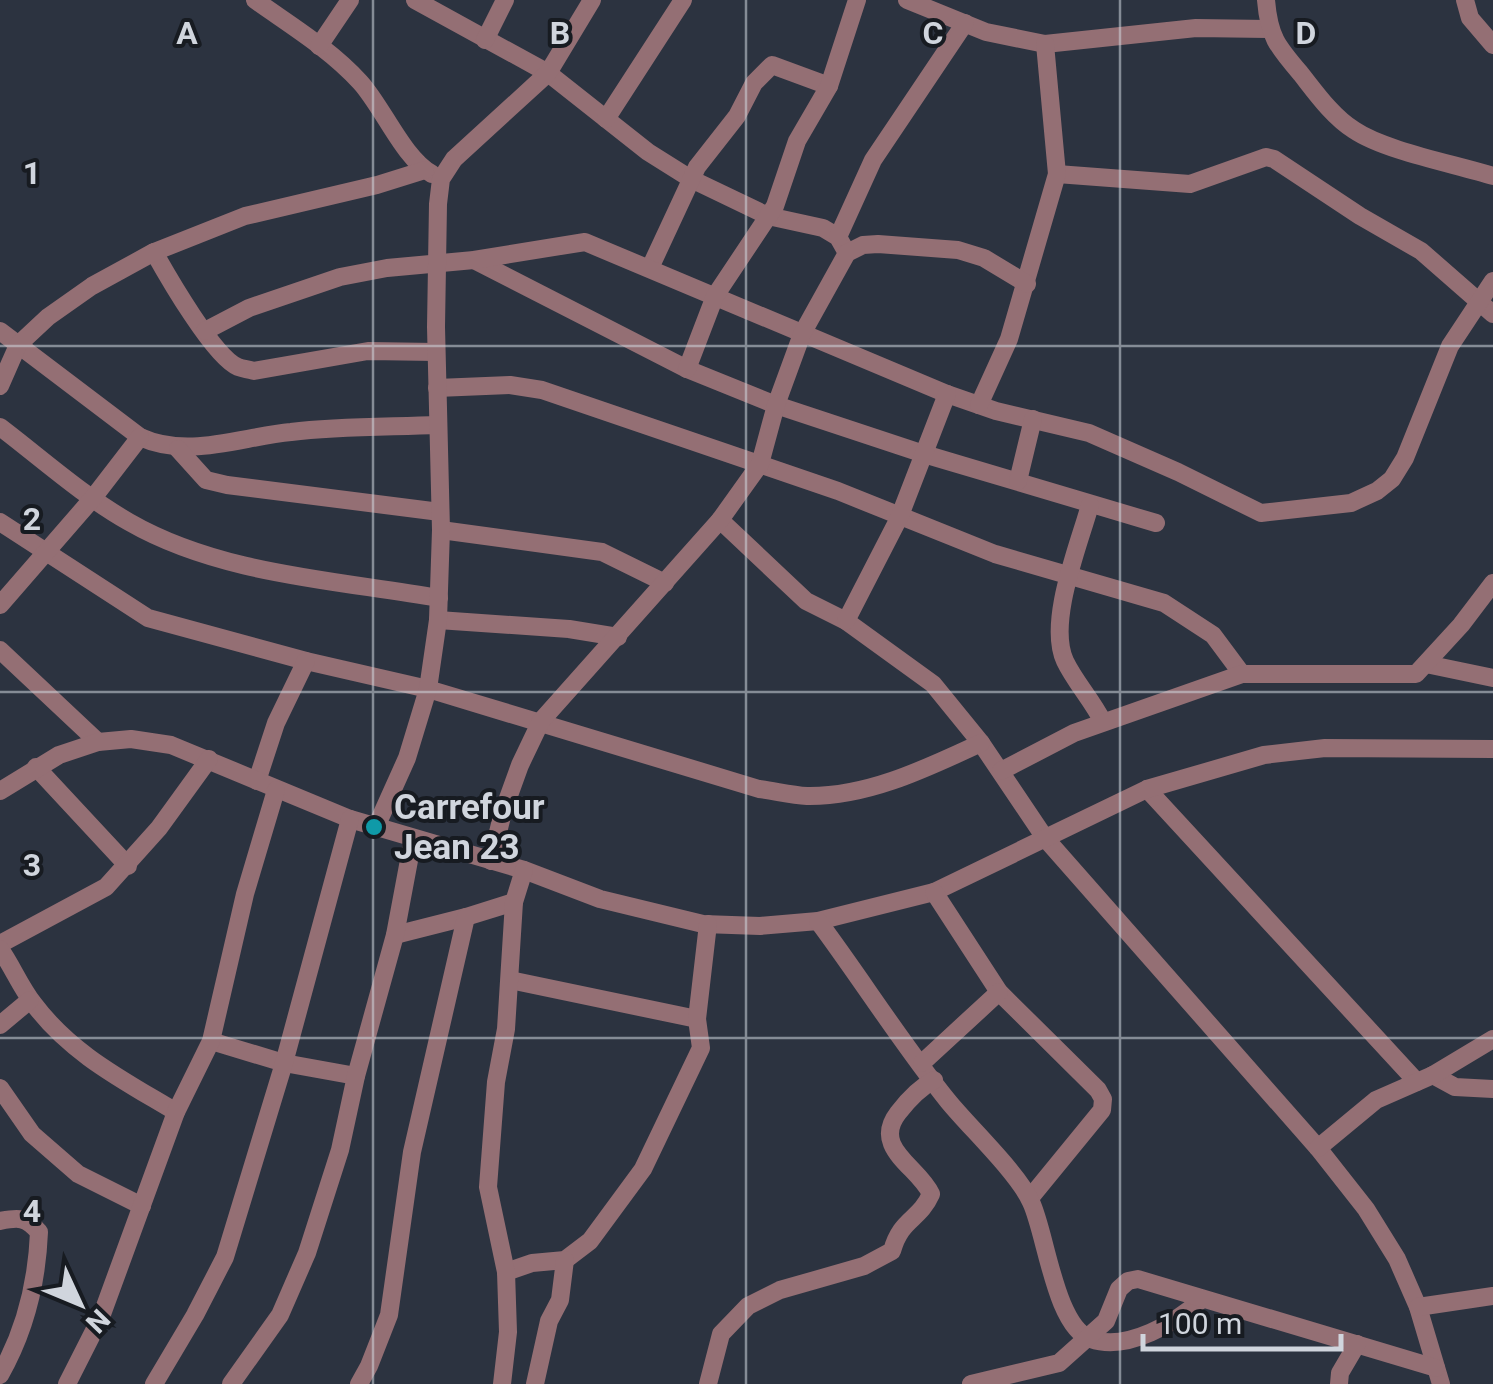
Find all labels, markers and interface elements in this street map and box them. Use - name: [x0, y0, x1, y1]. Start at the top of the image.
- text: A: [176, 14, 198, 52]
- text: B: [550, 14, 570, 52]
- text: C: [923, 14, 943, 52]
- text: D: [1296, 14, 1316, 52]
- text: 1: [23, 154, 41, 192]
- text: 2: [23, 500, 41, 538]
- place label: Carrefour Jean 23: [394, 787, 545, 868]
- marker: Carrefour Jean 23: [363, 816, 385, 838]
- text: 3: [23, 846, 41, 884]
- text: 4: [23, 1192, 41, 1230]
- north arrow: [30, 1254, 130, 1354]
- scale bar: [1143, 1289, 1340, 1351]
- text: N: [79, 1302, 116, 1340]
- text: 100 m: [1158, 1306, 1242, 1341]

